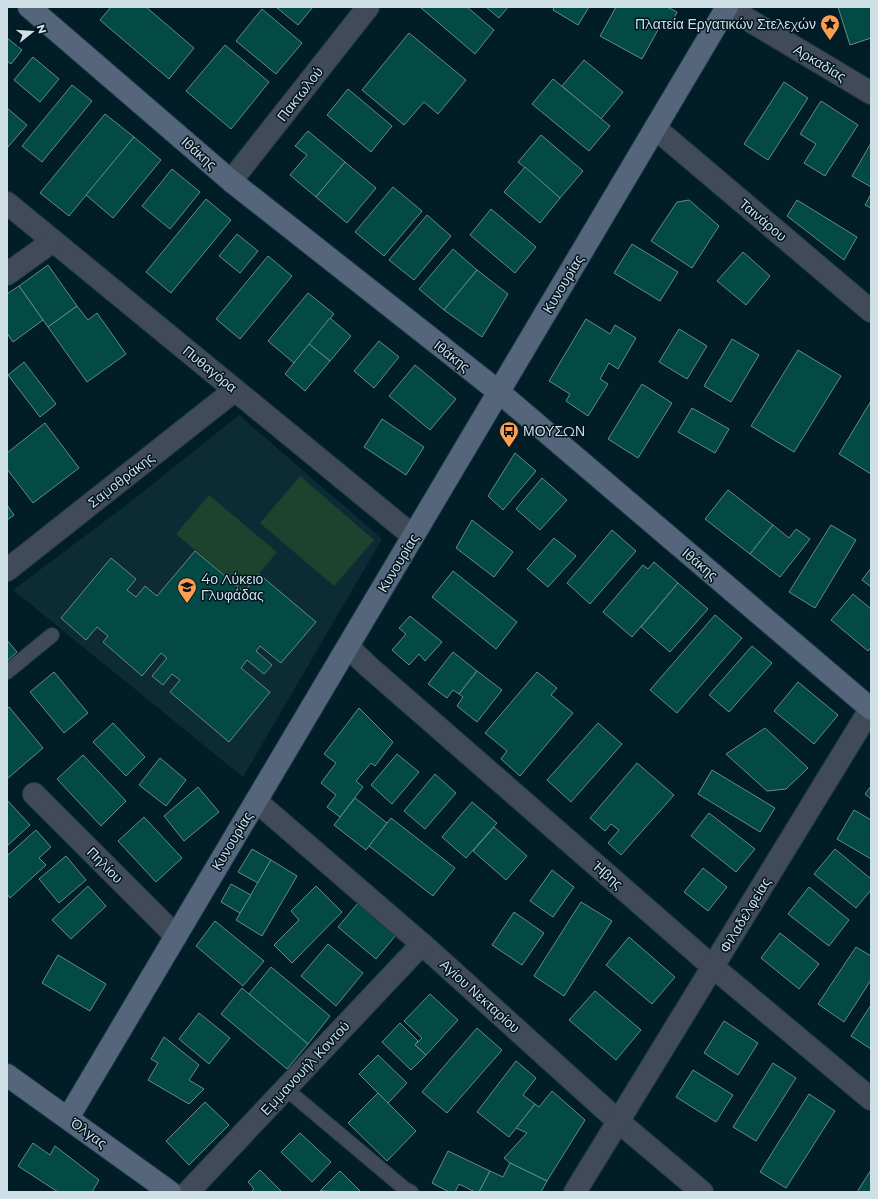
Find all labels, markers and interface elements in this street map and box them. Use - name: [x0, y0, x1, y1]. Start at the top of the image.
- north arrow: [12, 12, 52, 52]
- place icon: Πλατεία Εργατικών Στελεχών: [819, 13, 841, 41]
- place label: Πλατεία Εργατικών Στελεχών: [635, 15, 816, 33]
- text: N: [34, 23, 50, 35]
- street label: Αρκαδίας: [791, 40, 850, 86]
- street label: Πακτωλού: [273, 63, 327, 125]
- street label: Ιθάκης: [178, 133, 221, 174]
- street label: Ταινάρου: [735, 195, 791, 245]
- street label: Κυνουρίας: [538, 251, 588, 317]
- street label: Ιθάκης: [430, 336, 474, 376]
- street label: Πυθαγόρα: [179, 342, 241, 396]
- bus stop icon: ΜΟΥΣΩΝ: [498, 420, 520, 448]
- place label: ΜΟΥΣΩΝ: [523, 422, 585, 440]
- street label: Σαμοθράκης: [84, 448, 158, 512]
- street label: Κυνουρίας: [373, 530, 423, 596]
- street label: Ιθάκης: [678, 544, 722, 584]
- place label: 4ο Λύκειο Γλυφάδας: [201, 570, 264, 604]
- school or university icon: 4ο Λύκειο Γλυφάδας: [176, 576, 198, 604]
- street label: Κυνουρίας: [207, 808, 257, 874]
- street label: Πηλίου: [83, 843, 127, 887]
- street label: Ήβης: [588, 856, 627, 893]
- street label: Φιλαδελφείας: [715, 874, 775, 956]
- street label: Αγίου Νεκταρίου: [436, 955, 524, 1037]
- street label: Εμμανουήλ Κοντού: [257, 1017, 353, 1119]
- street label: Όλγας: [67, 1113, 111, 1152]

